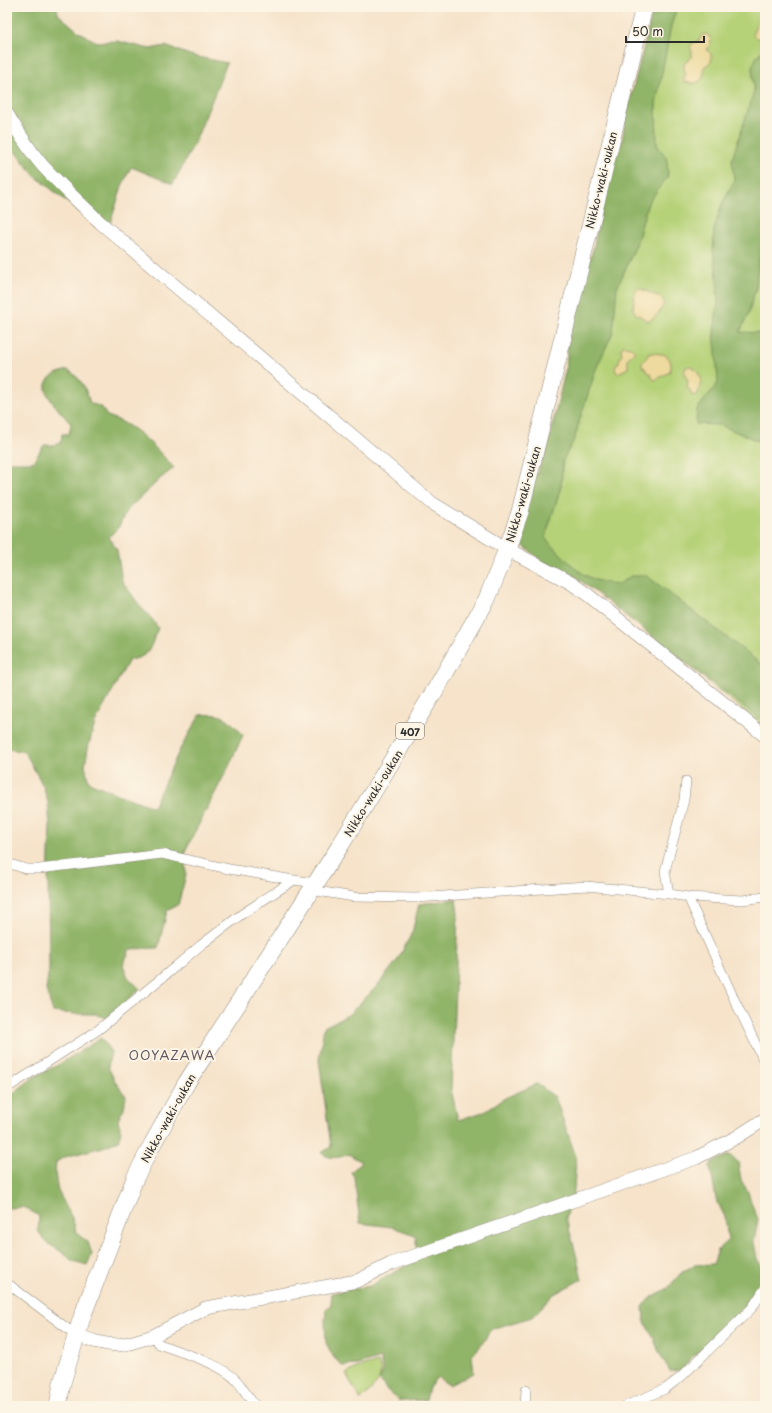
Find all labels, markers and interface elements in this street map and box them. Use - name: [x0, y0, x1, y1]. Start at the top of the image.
- scale bar: [626, 18, 704, 44]
- text: 50 m: [632, 22, 663, 40]
- street label: Nikko-waki-oukan: [581, 130, 621, 230]
- street label: Nikko-waki-oukan: [501, 444, 545, 544]
- road number: 407: [396, 723, 424, 739]
- street label: Nikko-waki-oukan: [339, 746, 407, 840]
- district label: OOYAZAWA: [129, 1045, 215, 1064]
- street label: Nikko-waki-oukan: [136, 1070, 200, 1166]

